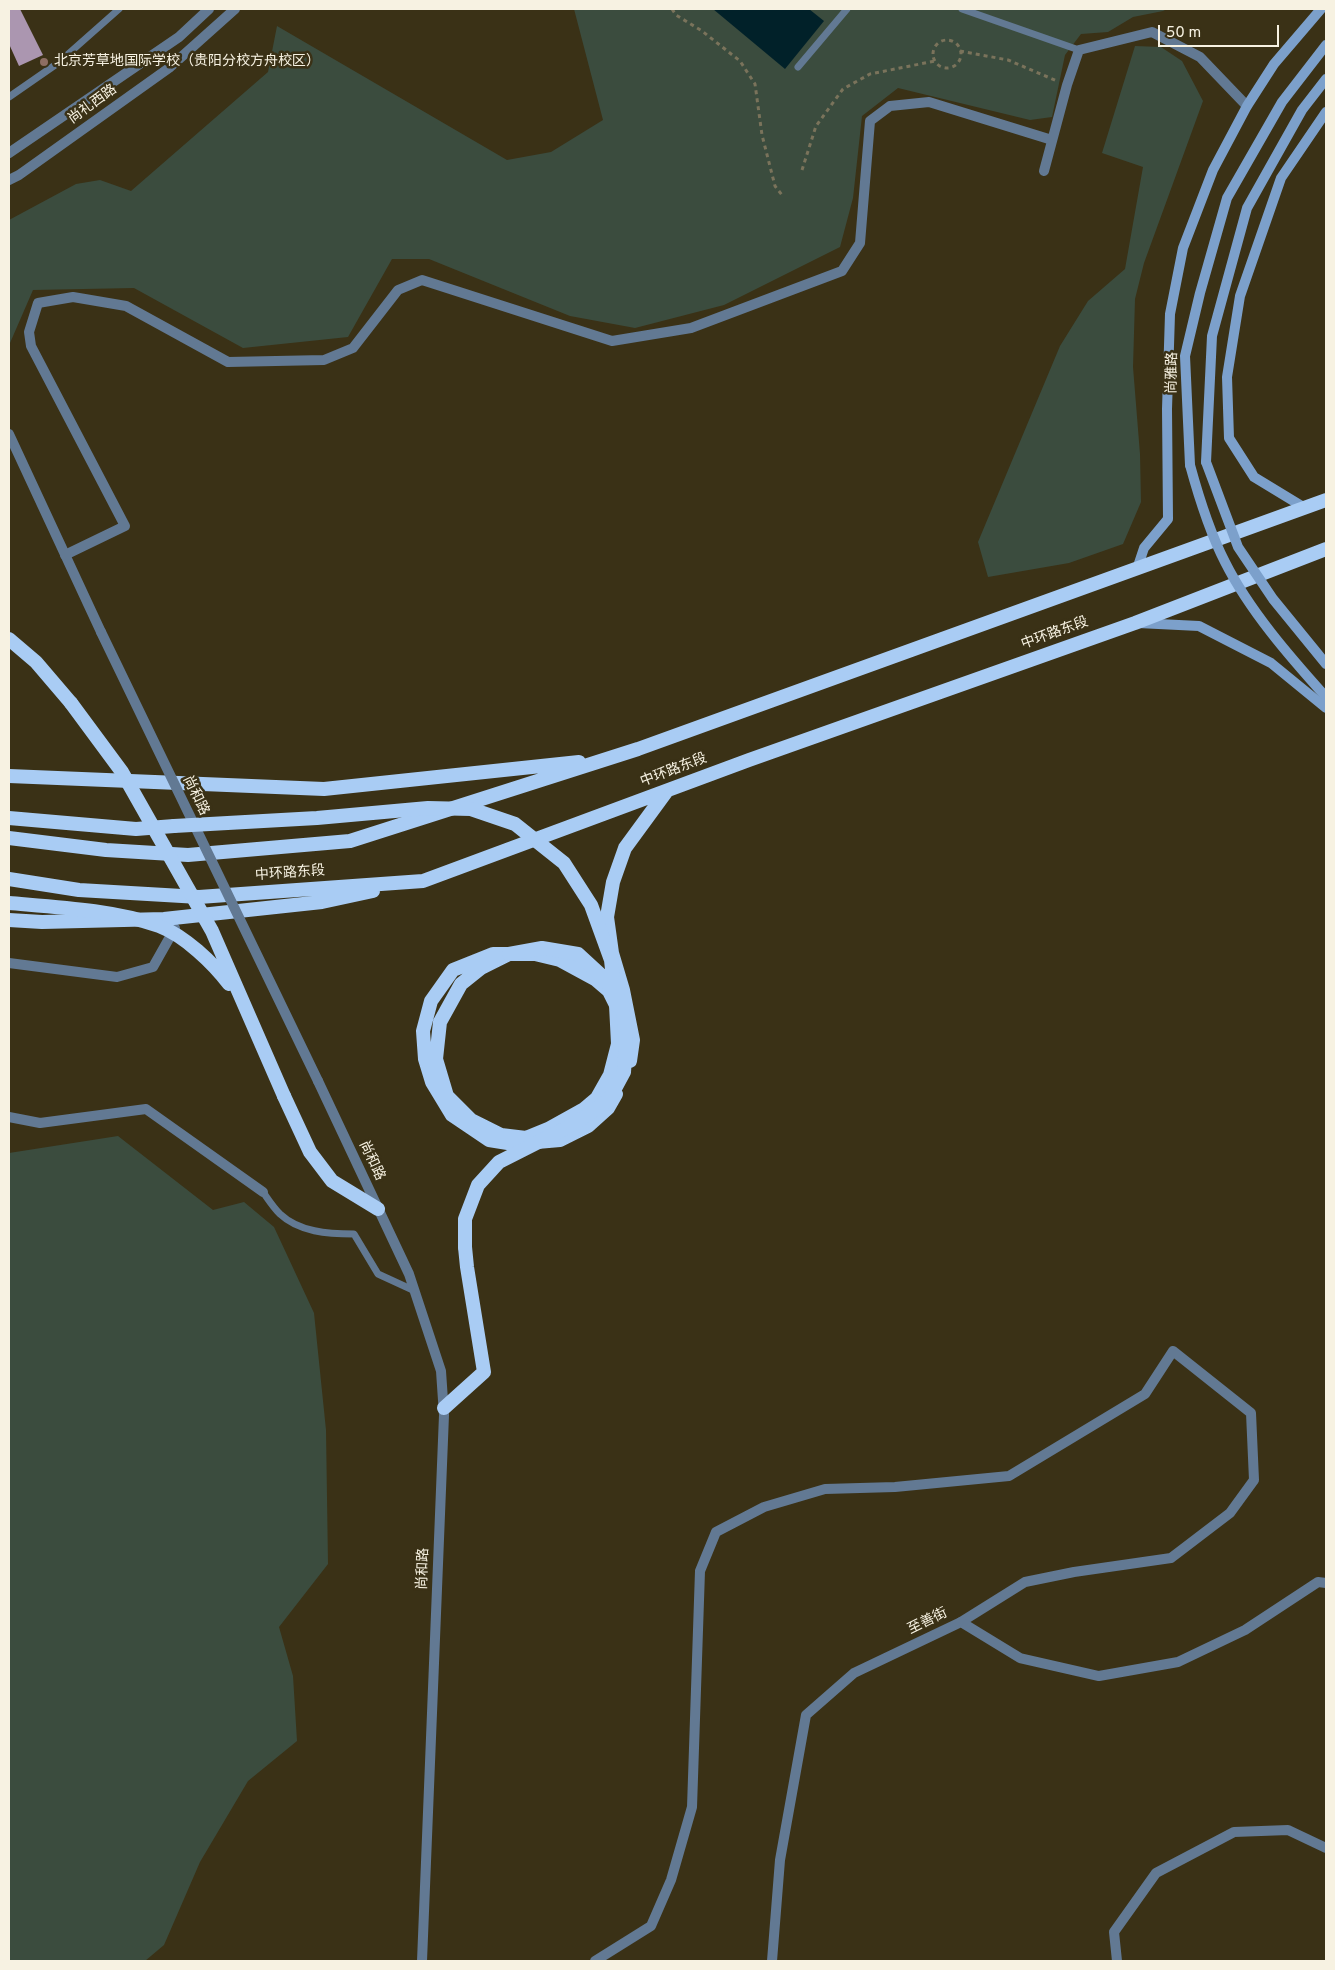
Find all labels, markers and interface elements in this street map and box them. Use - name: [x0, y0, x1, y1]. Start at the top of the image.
- scale bar: [1160, 15, 1281, 47]
- text: 50 m: [1166, 24, 1201, 43]
- place label: 北京芳草地国际学校（贵阳分校方舟校区）: [54, 54, 320, 70]
- marker: 北京芳草地国际学校（贵阳分校方舟校区）: [38, 56, 50, 68]
- street label: 尚礼西路: [65, 82, 121, 128]
- street label: 尚雅路: [1164, 352, 1182, 394]
- street label: 中环路东段: [1019, 614, 1091, 654]
- street label: 中环路东段: [638, 751, 710, 791]
- street label: 尚和路: [178, 773, 212, 819]
- street label: 中环路东段: [254, 863, 326, 885]
- street label: 尚和路: [355, 1138, 387, 1184]
- street label: 尚和路: [415, 1548, 433, 1590]
- street label: 至善街: [905, 1605, 951, 1639]

